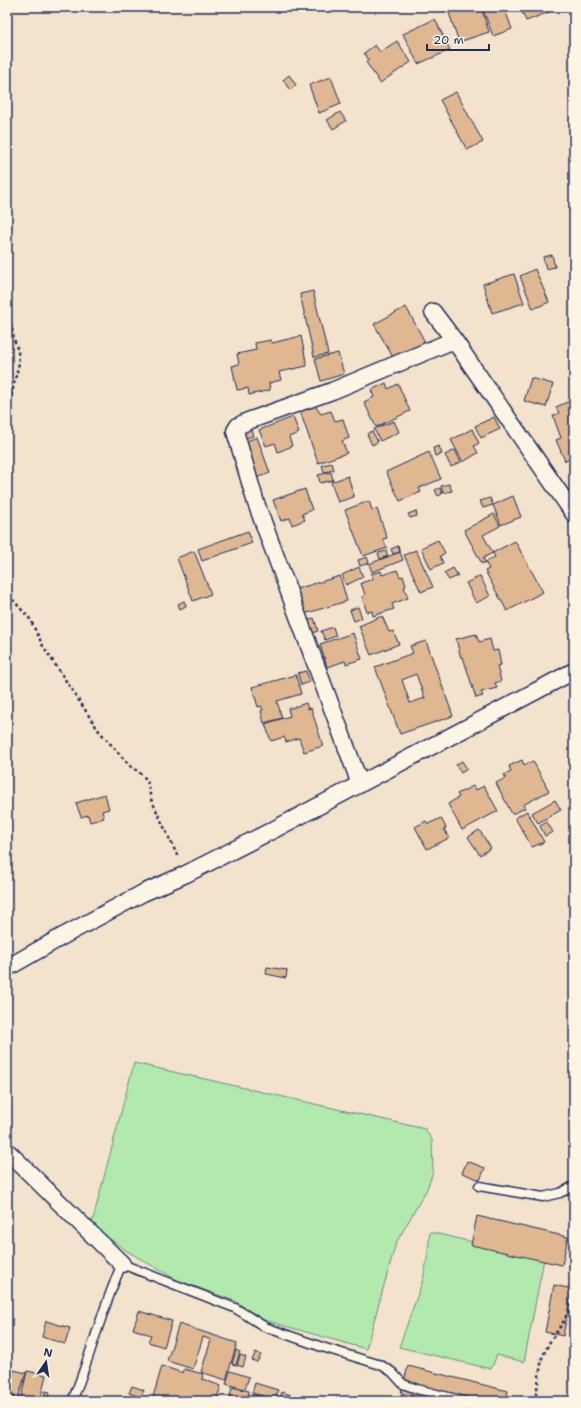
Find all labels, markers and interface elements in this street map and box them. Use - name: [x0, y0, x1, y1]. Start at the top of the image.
- scale bar: [427, 26, 489, 52]
- text: 20 m: [433, 32, 464, 48]
- north arrow: [26, 1342, 66, 1382]
- text: N: [42, 1344, 54, 1361]

